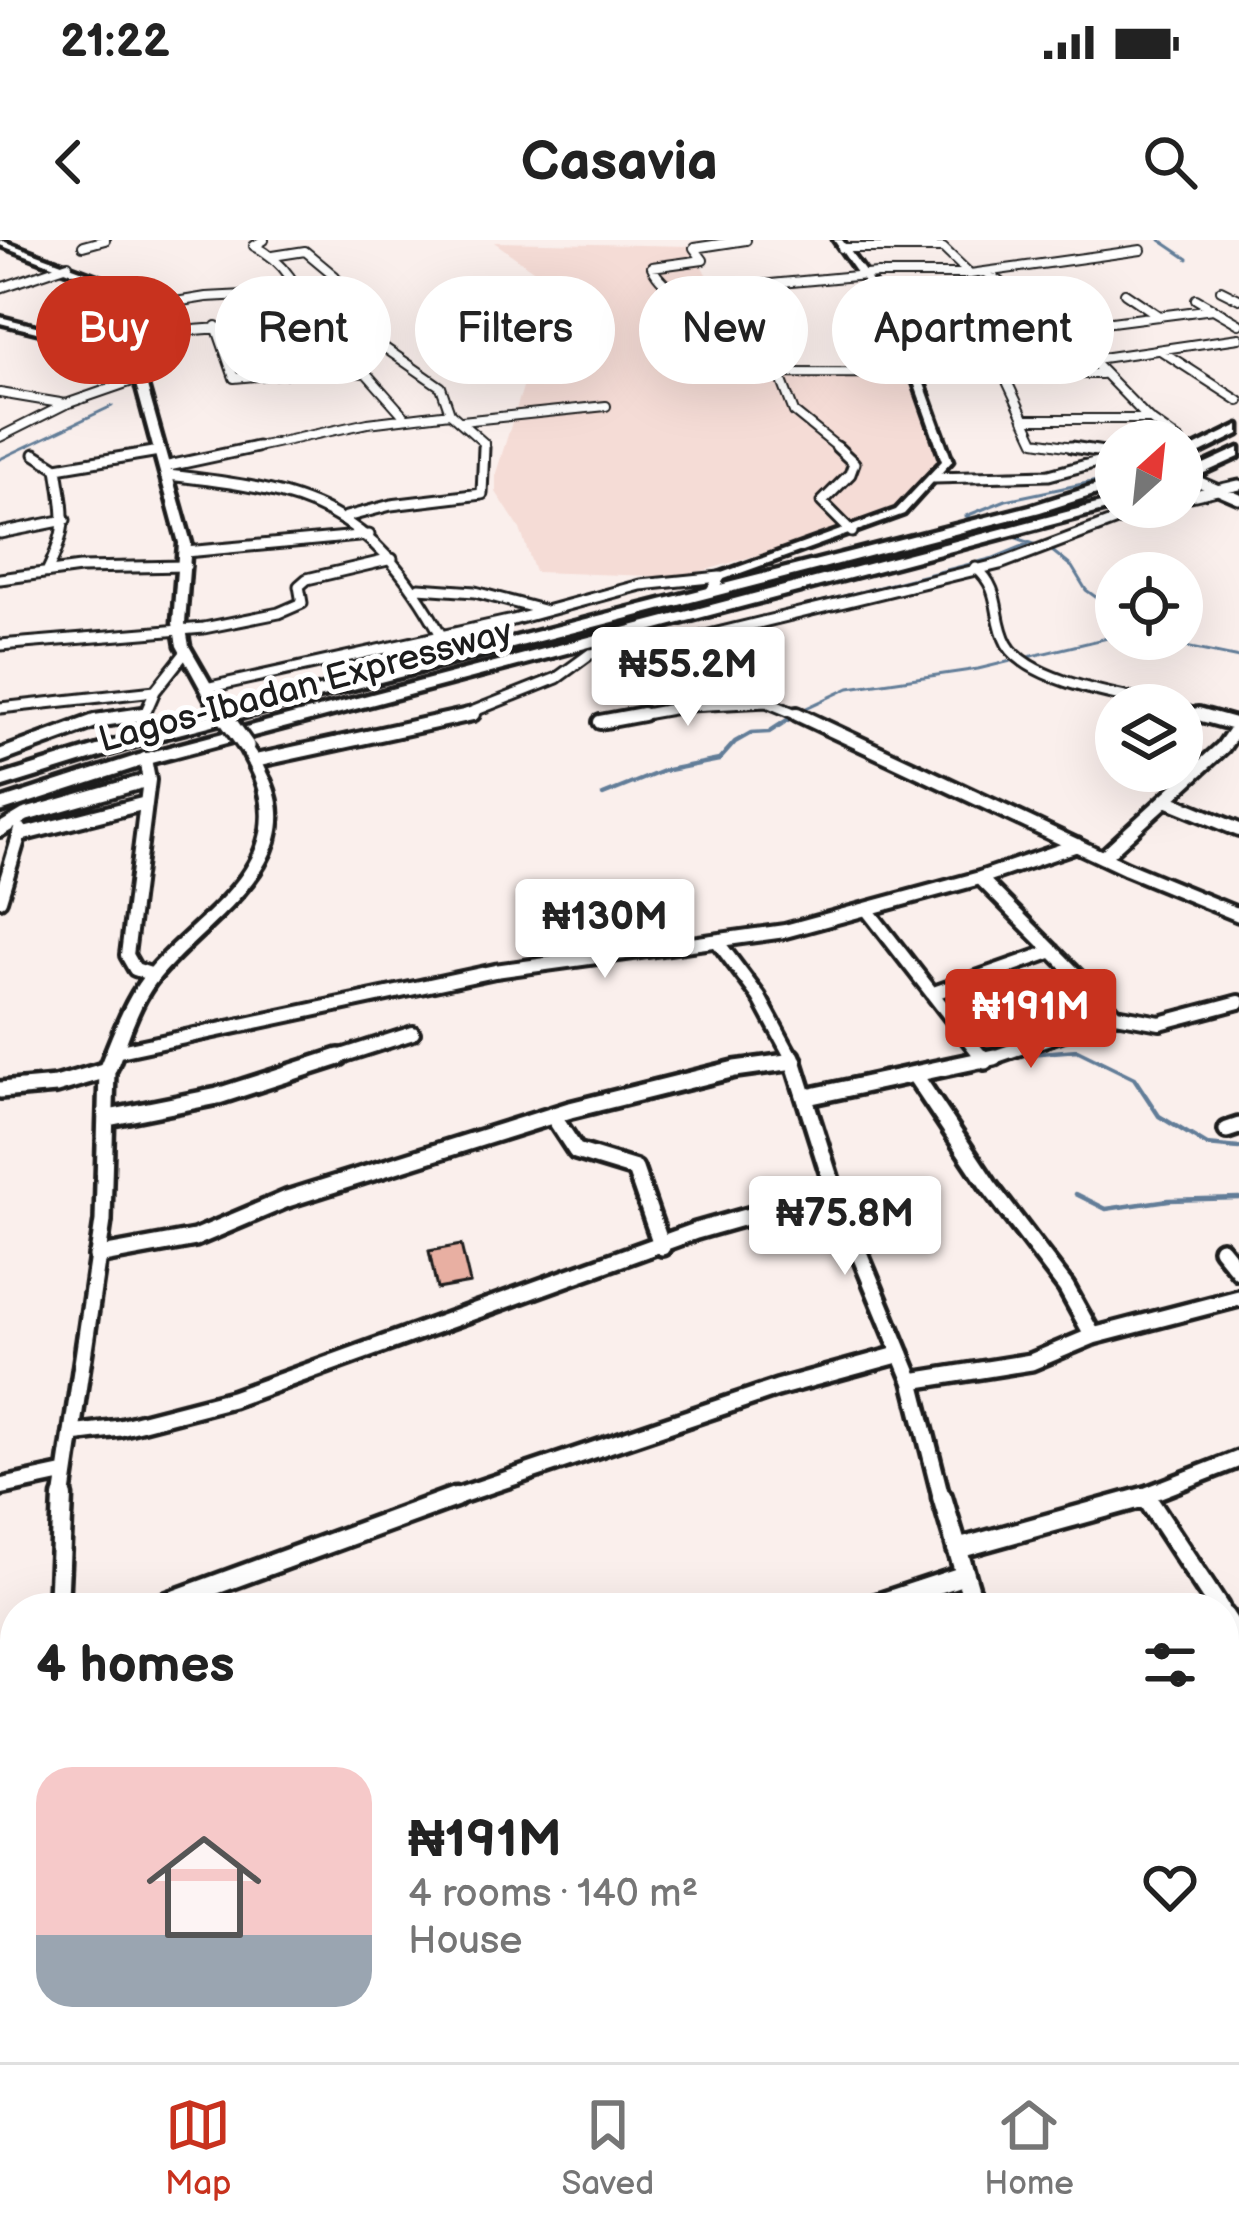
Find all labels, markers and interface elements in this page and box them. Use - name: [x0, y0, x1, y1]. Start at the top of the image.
- text: 21:22: [60, 15, 170, 70]
- icon: back: [36, 129, 102, 195]
- icon: search: [1137, 129, 1203, 195]
- text: Casavia: [521, 130, 718, 195]
- chip: Buy: [36, 276, 191, 384]
- chip: Rent: [215, 276, 391, 384]
- chip: Filters: [415, 276, 615, 384]
- chip: New: [639, 276, 808, 384]
- chip: Apartment: [832, 276, 1114, 384]
- north arrow: [1095, 420, 1203, 528]
- map controls: [1095, 420, 1203, 792]
- button: locate: [1095, 552, 1203, 660]
- street label: Lagos-Ibadan Expressway: [94, 610, 518, 762]
- pin: ₦55.2M: [590, 627, 786, 729]
- text: ₦55.2M: [619, 642, 757, 689]
- button: layers: [1095, 684, 1203, 792]
- pin: ₦130M: [521, 879, 689, 981]
- text: ₦130M: [542, 894, 668, 941]
- pin: ₦191M: [947, 969, 1115, 1071]
- text: ₦191M: [972, 984, 1090, 1031]
- pin: ₦75.8M: [747, 1176, 943, 1278]
- text: ₦75.8M: [776, 1191, 914, 1238]
- icon: filters: [1137, 1632, 1203, 1698]
- text: 4 homes: [36, 1635, 235, 1696]
- text: ₦191M: [408, 1810, 562, 1871]
- icon: home: [132, 1815, 276, 1959]
- icon: heart: [1137, 1854, 1203, 1920]
- text: 4 rooms · 140 m²: [408, 1871, 698, 1918]
- text: House: [408, 1918, 522, 1965]
- tab: Map: [165, 2092, 231, 2204]
- tab: Saved: [561, 2092, 654, 2204]
- tab: Home: [984, 2092, 1074, 2204]

